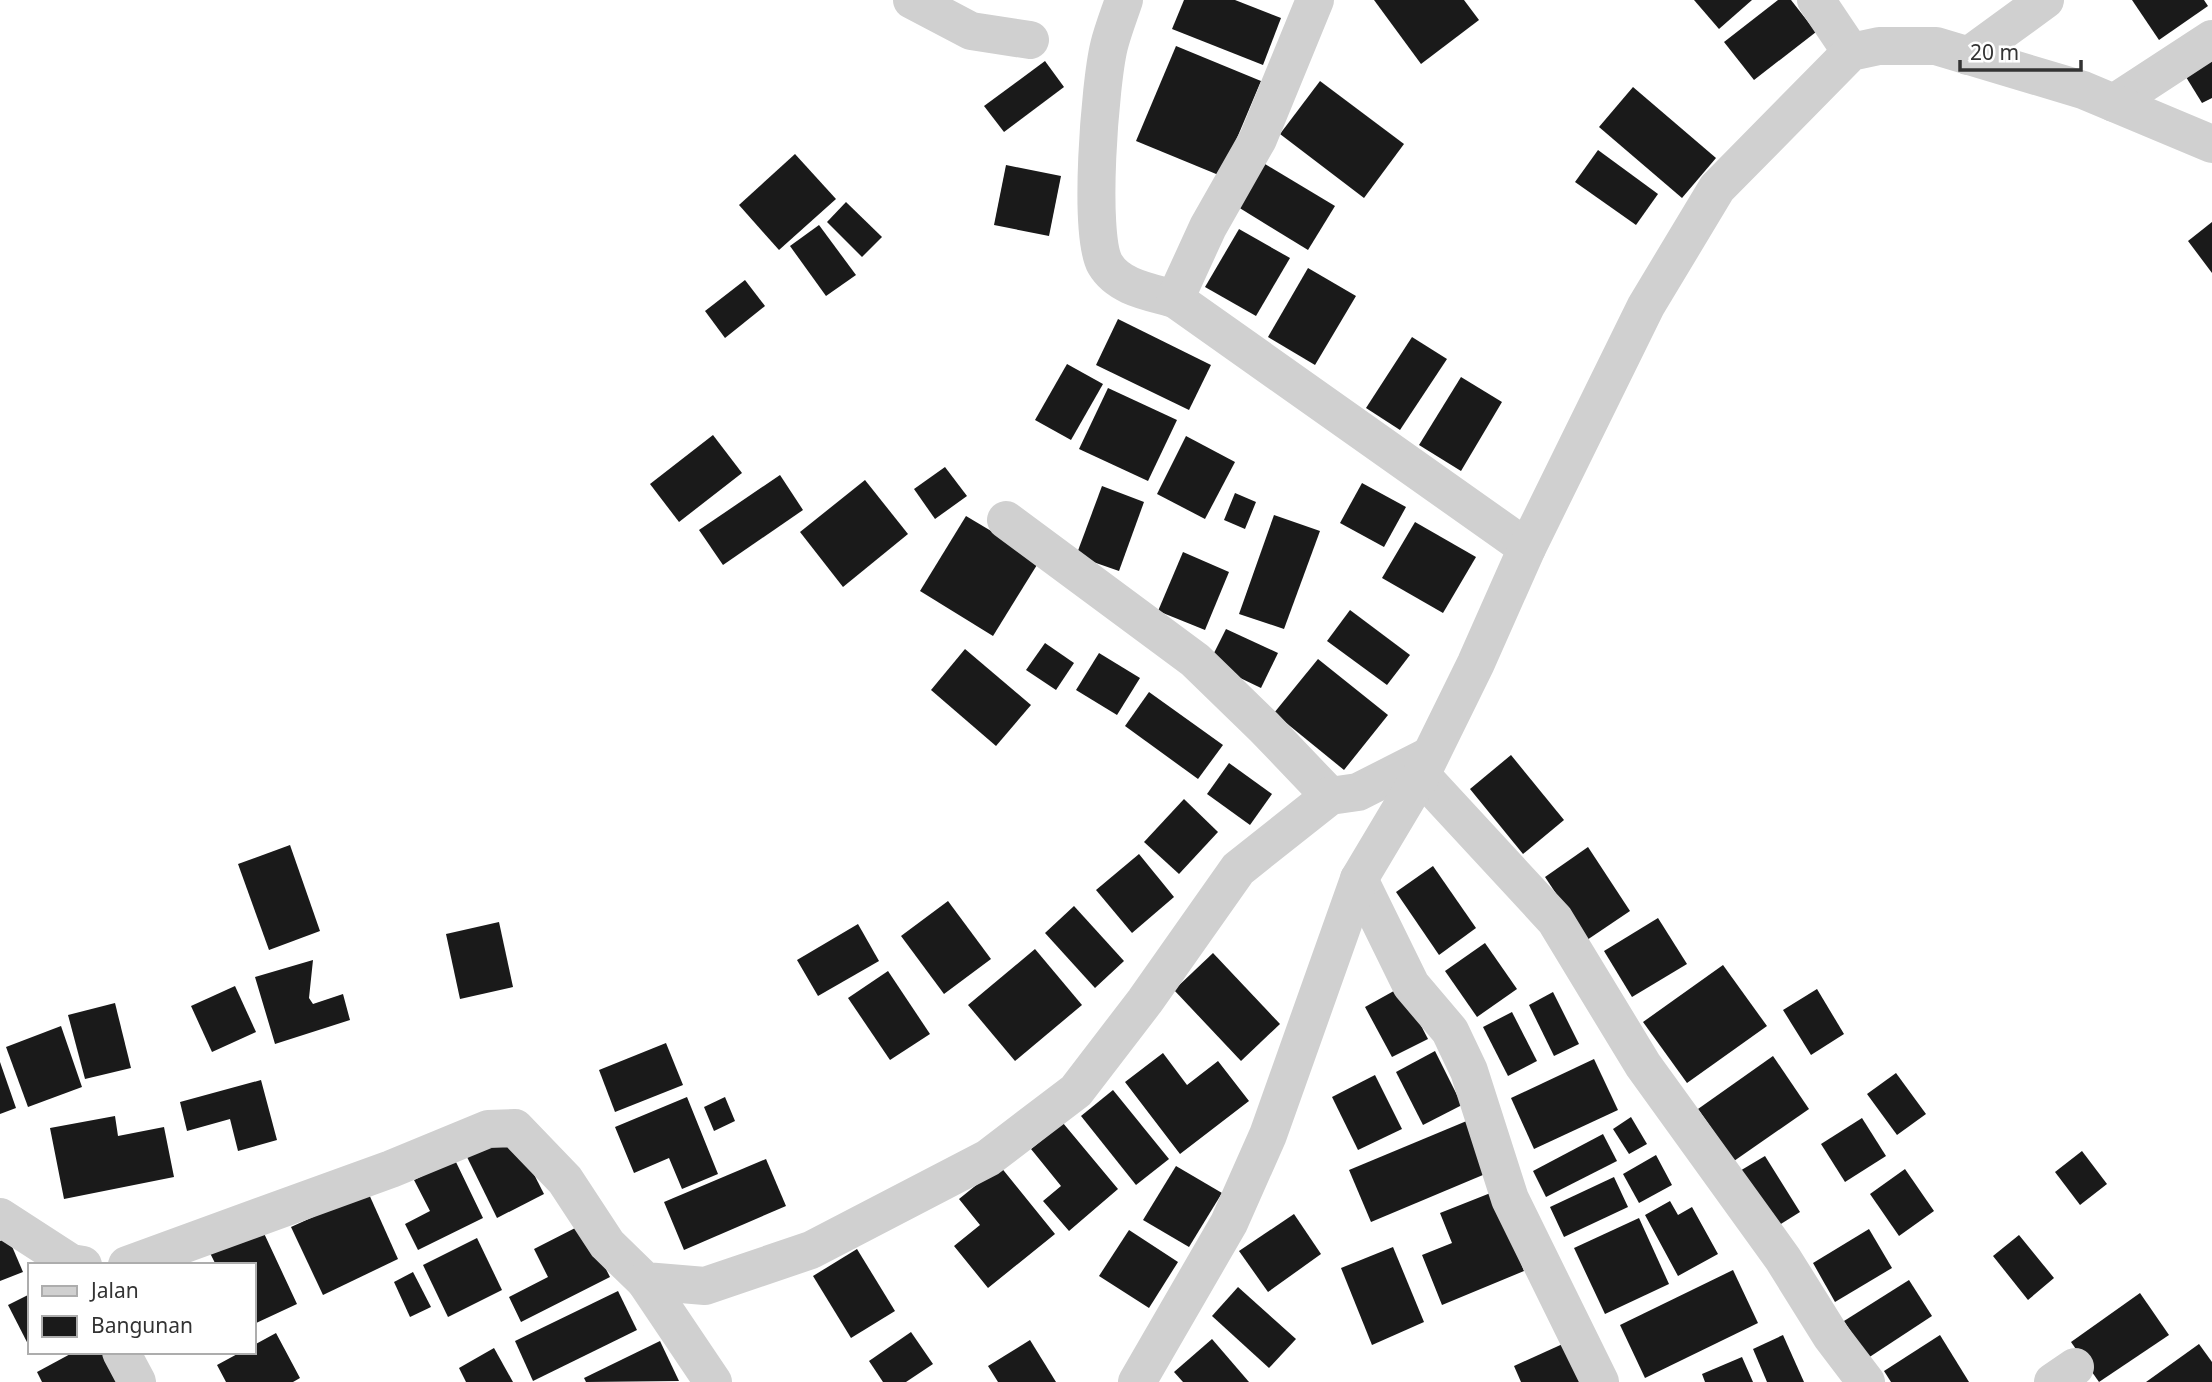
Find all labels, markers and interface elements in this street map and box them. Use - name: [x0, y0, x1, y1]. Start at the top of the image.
- scale bar: [1960, 28, 2081, 72]
- text: 20 m: [1970, 38, 2019, 66]
- legend: [28, 1263, 256, 1354]
- text: Jalan: [89, 1276, 139, 1304]
- text: Bangunan: [91, 1311, 193, 1339]

